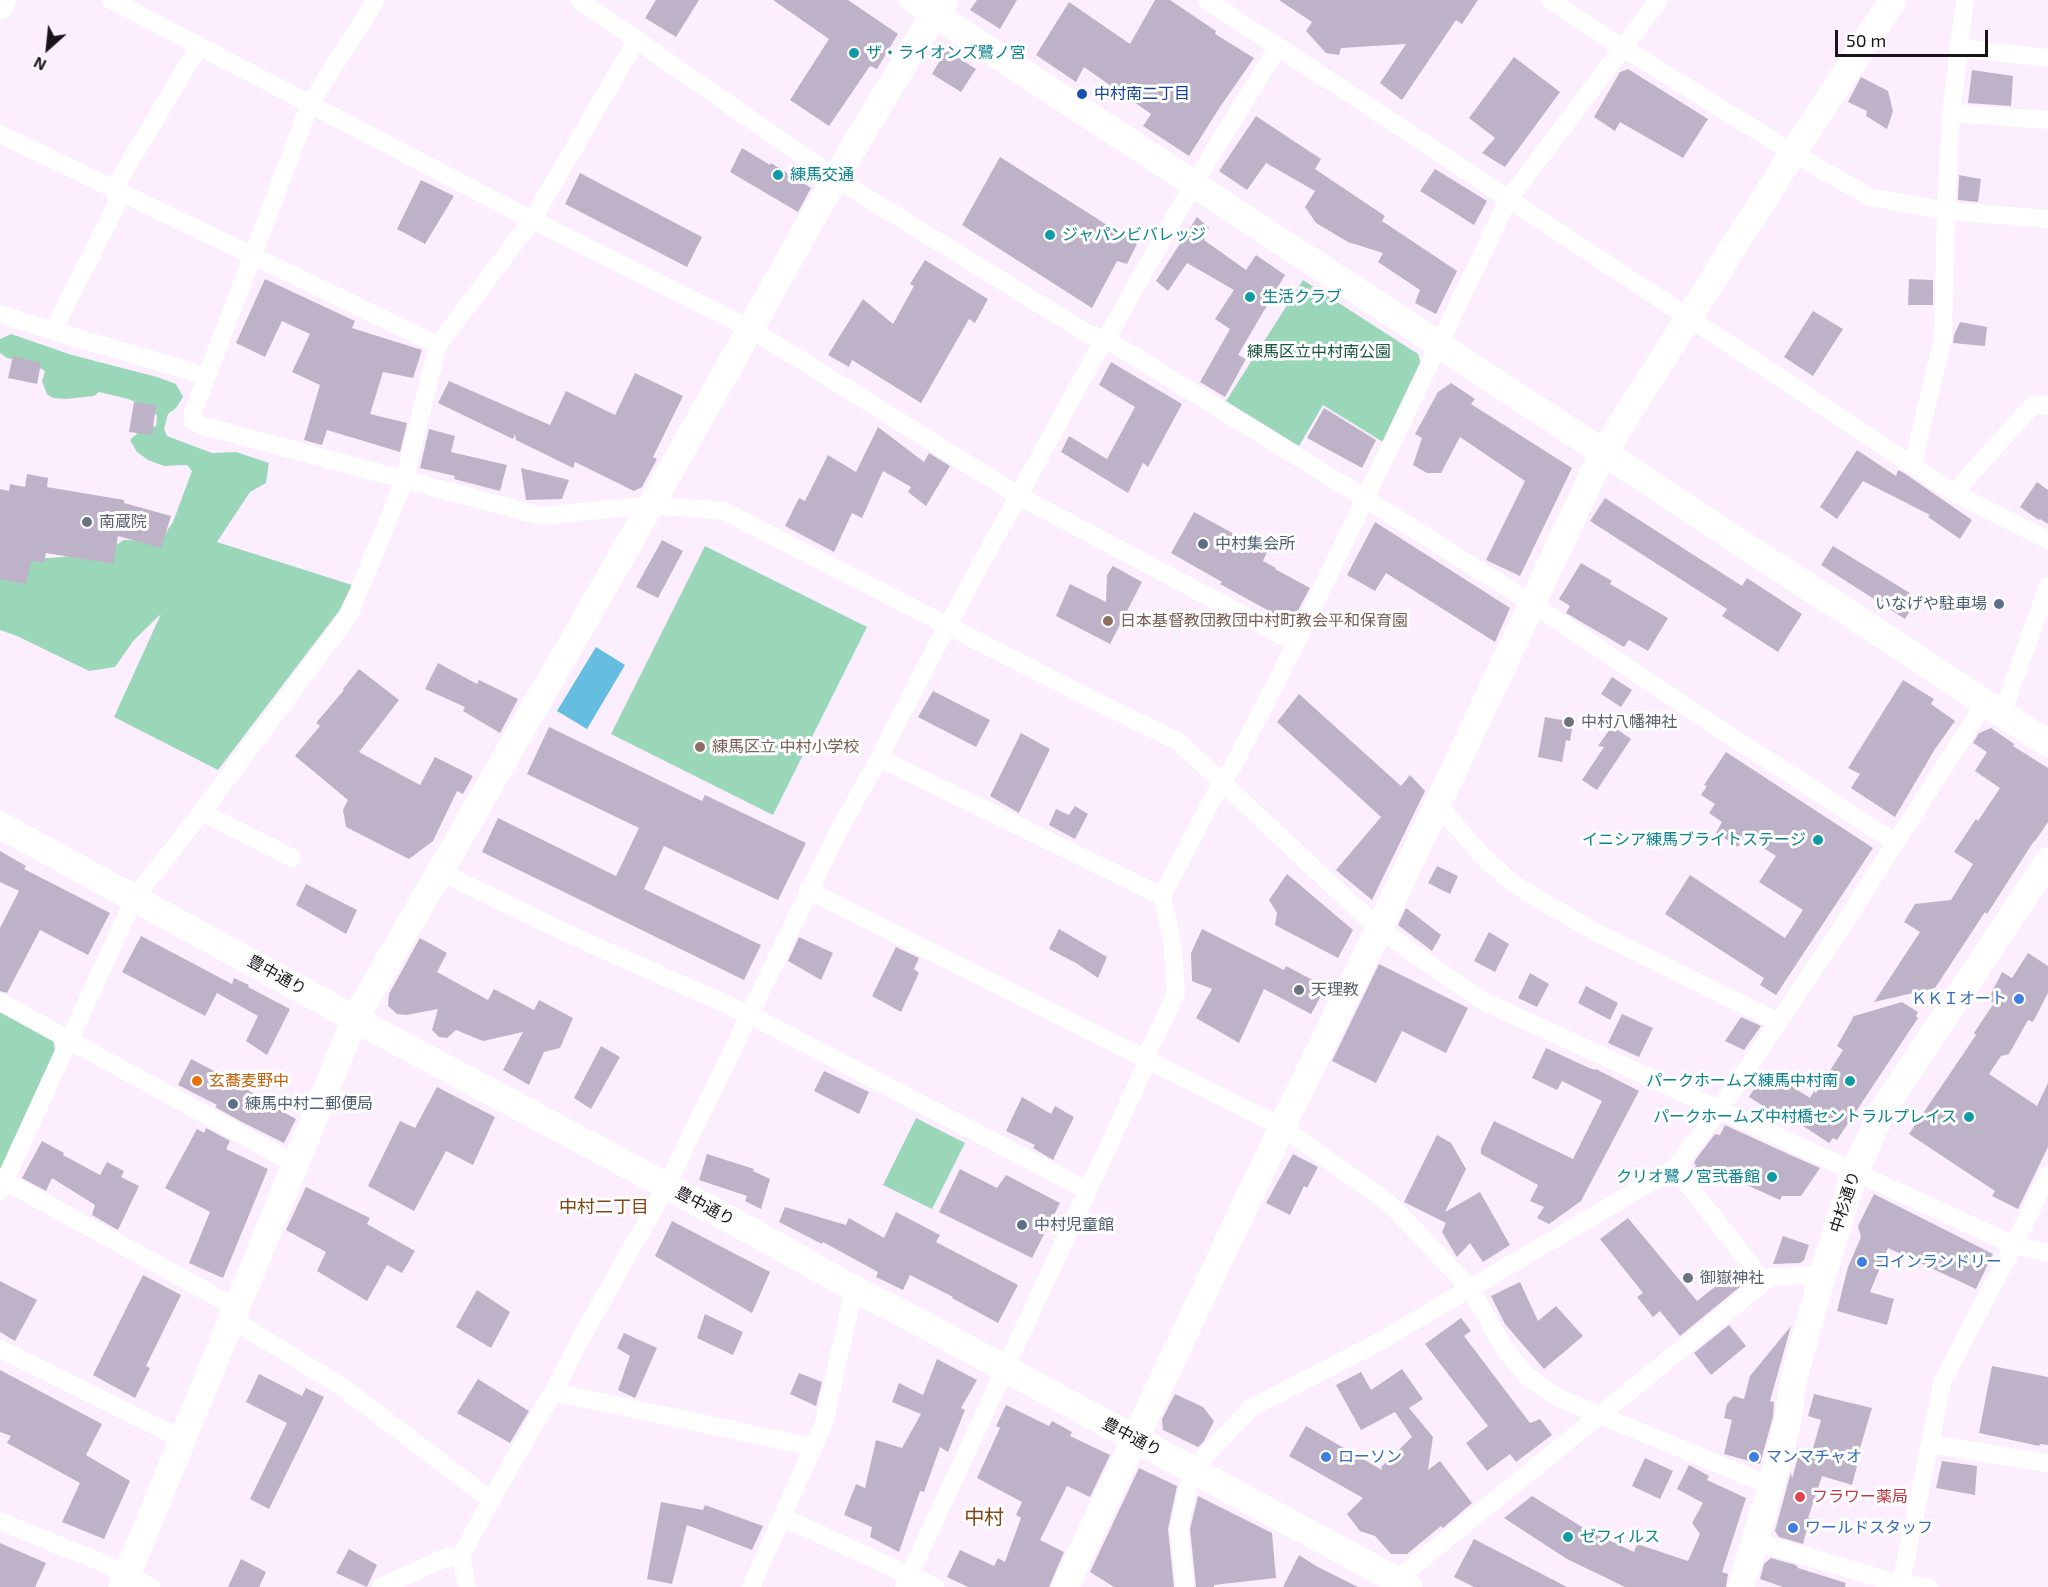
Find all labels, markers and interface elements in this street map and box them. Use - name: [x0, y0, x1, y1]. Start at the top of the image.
- north arrow: [18, 18, 78, 78]
- scale bar: [1838, 18, 1991, 56]
- text: 50 m: [1846, 29, 1886, 51]
- place label: ザ・ライオンズ鷺ノ宮: [866, 43, 1026, 63]
- marker: ザ・ライオンズ鷺ノ宮: [847, 46, 861, 60]
- text: N: [30, 53, 49, 76]
- place label: 中村南二丁目: [1094, 84, 1190, 104]
- marker: 中村南二丁目: [1075, 87, 1089, 101]
- place label: 練馬交通: [790, 165, 854, 185]
- marker: 練馬交通: [771, 168, 785, 182]
- place label: ジャパンビバレッジ: [1062, 225, 1206, 245]
- marker: ジャパンビバレッジ: [1043, 228, 1057, 242]
- place label: 生活クラブ: [1262, 287, 1342, 307]
- marker: 生活クラブ: [1243, 290, 1257, 304]
- park label: 練馬区立中村南公園: [1247, 342, 1391, 362]
- place label: 南蔵院: [99, 512, 147, 532]
- marker: 南蔵院: [80, 515, 94, 529]
- place label: 中村集会所: [1215, 534, 1295, 554]
- marker: 中村集会所: [1196, 537, 1210, 551]
- place label: いなげや駐車場: [1875, 594, 1987, 614]
- marker: いなげや駐車場: [1992, 597, 2006, 611]
- place label: 日本基督教団教団中村町教会平和保育園: [1120, 611, 1408, 631]
- marker: 日本基督教団教団中村町教会平和保育園: [1101, 614, 1115, 628]
- place label: 中村八幡神社: [1581, 712, 1677, 732]
- marker: 中村八幡神社: [1562, 715, 1576, 729]
- place label: 練馬区立 中村小学校: [712, 737, 860, 757]
- marker: 練馬区立 中村小学校: [693, 740, 707, 754]
- place label: イニシア練馬ブライトステージ: [1582, 830, 1806, 850]
- marker: イニシア練馬ブライトステージ: [1811, 833, 1825, 847]
- street label: 豊中通り: [244, 951, 310, 999]
- place label: 天理教: [1311, 980, 1359, 1000]
- marker: 天理教: [1292, 983, 1306, 997]
- place label: ＫＫＩオート: [1911, 989, 2007, 1009]
- marker: ＫＫＩオート: [2012, 992, 2026, 1006]
- place label: 玄蕎麦野中: [209, 1071, 289, 1091]
- place label: パークホームズ練馬中村南: [1646, 1071, 1838, 1091]
- marker: 玄蕎麦野中: [190, 1074, 204, 1088]
- marker: パークホームズ練馬中村南: [1843, 1074, 1857, 1088]
- place label: 練馬中村二郵便局: [245, 1094, 373, 1114]
- marker: 練馬中村二郵便局: [226, 1097, 240, 1111]
- place label: パークホームズ中村橋セントラルプレイス: [1653, 1107, 1957, 1127]
- marker: パークホームズ中村橋セントラルプレイス: [1962, 1110, 1976, 1124]
- place label: クリオ鷺ノ宮弐番館: [1616, 1167, 1760, 1187]
- street label: 中杉通り: [1826, 1169, 1864, 1235]
- marker: クリオ鷺ノ宮弐番館: [1765, 1170, 1779, 1184]
- street label: 豊中通り: [672, 1183, 738, 1229]
- district label: 中村二丁目: [559, 1196, 649, 1218]
- place label: 中村児童館: [1034, 1215, 1114, 1235]
- marker: 中村児童館: [1015, 1218, 1029, 1232]
- place label: コインランドリー: [1874, 1252, 2002, 1272]
- marker: コインランドリー: [1855, 1255, 1869, 1269]
- place label: 御嶽神社: [1700, 1268, 1764, 1288]
- marker: 御嶽神社: [1681, 1271, 1695, 1285]
- street label: 豊中通り: [1099, 1414, 1165, 1460]
- place label: ローソン: [1338, 1447, 1402, 1467]
- place label: マンマチャオ: [1766, 1447, 1862, 1467]
- marker: ローソン: [1319, 1450, 1333, 1464]
- marker: マンマチャオ: [1747, 1450, 1761, 1464]
- place label: フラワー薬局: [1812, 1487, 1908, 1507]
- marker: フラワー薬局: [1793, 1490, 1807, 1504]
- district label: 中村: [964, 1505, 1004, 1529]
- place label: ワールドスタッフ: [1805, 1518, 1933, 1538]
- marker: ワールドスタッフ: [1786, 1521, 1800, 1535]
- place label: ゼフィルス: [1580, 1527, 1660, 1547]
- marker: ゼフィルス: [1561, 1530, 1575, 1544]

